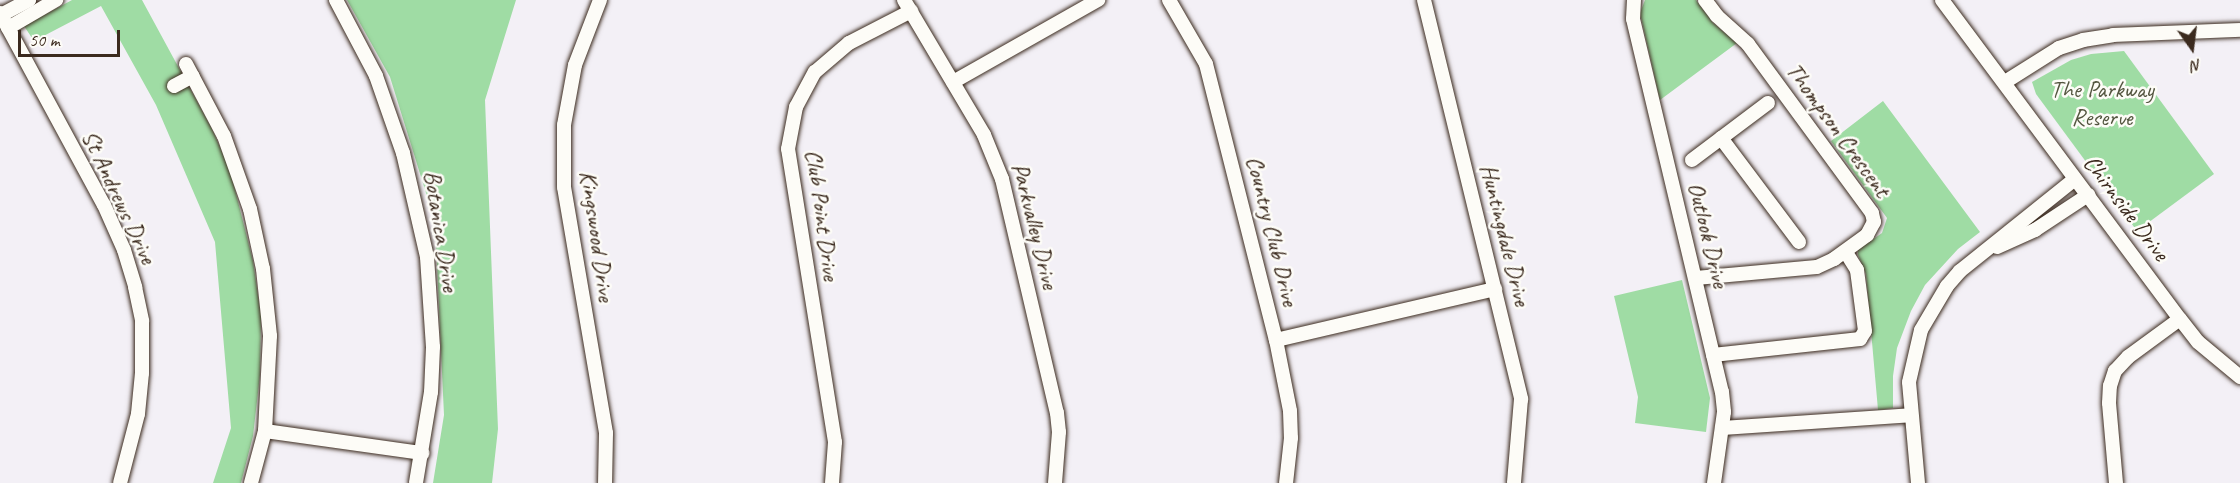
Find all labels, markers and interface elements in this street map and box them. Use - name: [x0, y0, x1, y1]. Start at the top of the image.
- scale bar: [21, 18, 123, 56]
- north arrow: [2162, 18, 2222, 78]
- text: 50 m: [29, 29, 60, 51]
- text: N: [2189, 55, 2204, 76]
- street label: Thompson Crescent: [1779, 57, 1897, 203]
- park label: The Parkway Reserve: [2050, 76, 2154, 132]
- street label: St Andrews Drive: [76, 126, 162, 268]
- street label: Club Point Drive: [799, 148, 845, 282]
- street label: Chirnside Drive: [2077, 149, 2175, 267]
- street label: Country Club Drive: [1239, 153, 1305, 309]
- street label: Parkvalley Drive: [1005, 160, 1065, 292]
- street label: Huntingdale Drive: [1473, 161, 1537, 309]
- street label: Botanica Drive: [417, 168, 465, 294]
- street label: Kingswood Drive: [574, 169, 620, 303]
- street label: Outlook Drive: [1681, 179, 1735, 291]

